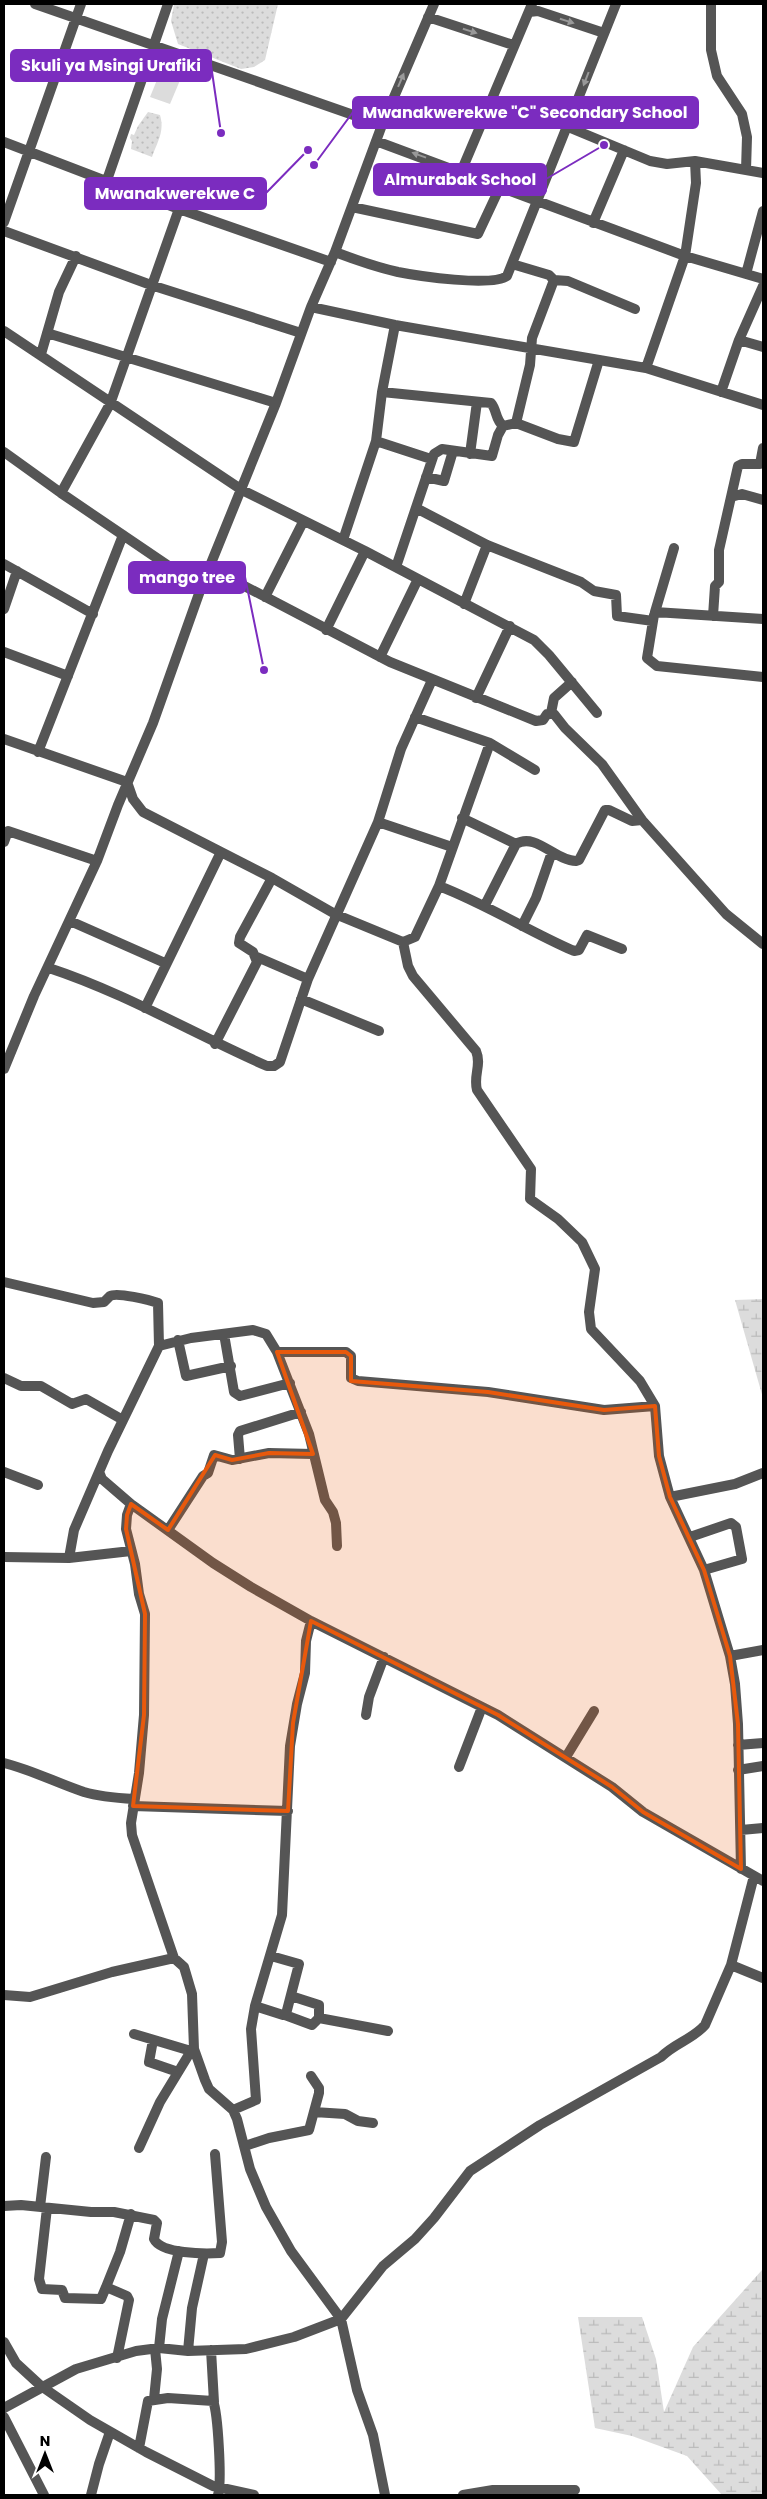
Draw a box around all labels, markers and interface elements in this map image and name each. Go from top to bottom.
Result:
one-way arrow [559,17,574,25]
one-way arrow [463,28,478,36]
callout: Skuli ya Msingi Urafiki [11,50,211,81]
text: Skuli ya Msingi Urafiki [21,54,201,77]
one-way arrow [582,71,590,86]
one-way arrow [398,73,406,87]
callout: Mwanakwerekwe "C" Secondary School [353,97,698,128]
text: Mwanakwerekwe "C" Secondary School [363,101,687,124]
one-way arrow [411,151,426,159]
callout: Almurabak School [374,164,546,195]
text: Almurabak School [384,168,536,191]
callout: Mwanakwerekwe C [85,178,266,209]
text: Mwanakwerekwe C [95,182,255,205]
callout: mango tree [129,562,245,593]
text: mango tree [139,566,235,589]
north arrow [20,2429,70,2479]
text: N [40,2431,50,2451]

